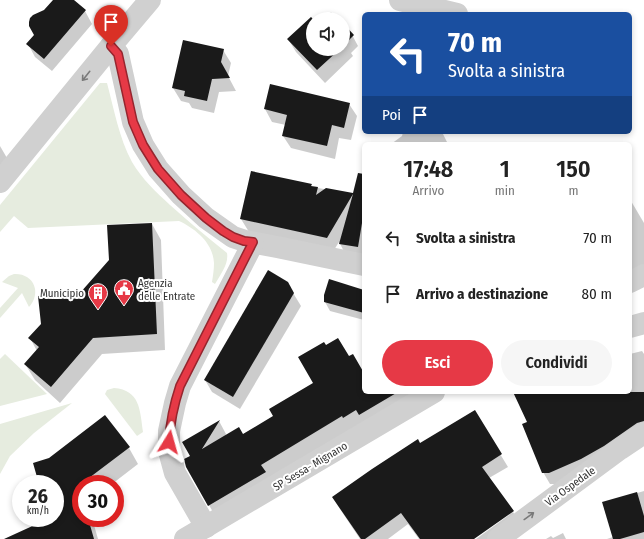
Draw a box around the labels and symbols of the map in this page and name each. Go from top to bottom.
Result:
pin [94,5,128,46]
one-way arrow [82,71,91,82]
place label: Agenzia delle Entrate [138,277,195,303]
public building icon: Agenzia delle Entrate [113,278,135,306]
building icon: Municipio [87,282,109,310]
place label: Municipio [40,287,84,300]
position arrow [148,421,190,463]
street label: SP Sessa- Mignano [271,439,350,494]
street label: Via Ospedale [543,464,598,509]
speed limit sign: 30 [72,475,124,527]
one-way arrow [523,512,534,520]

